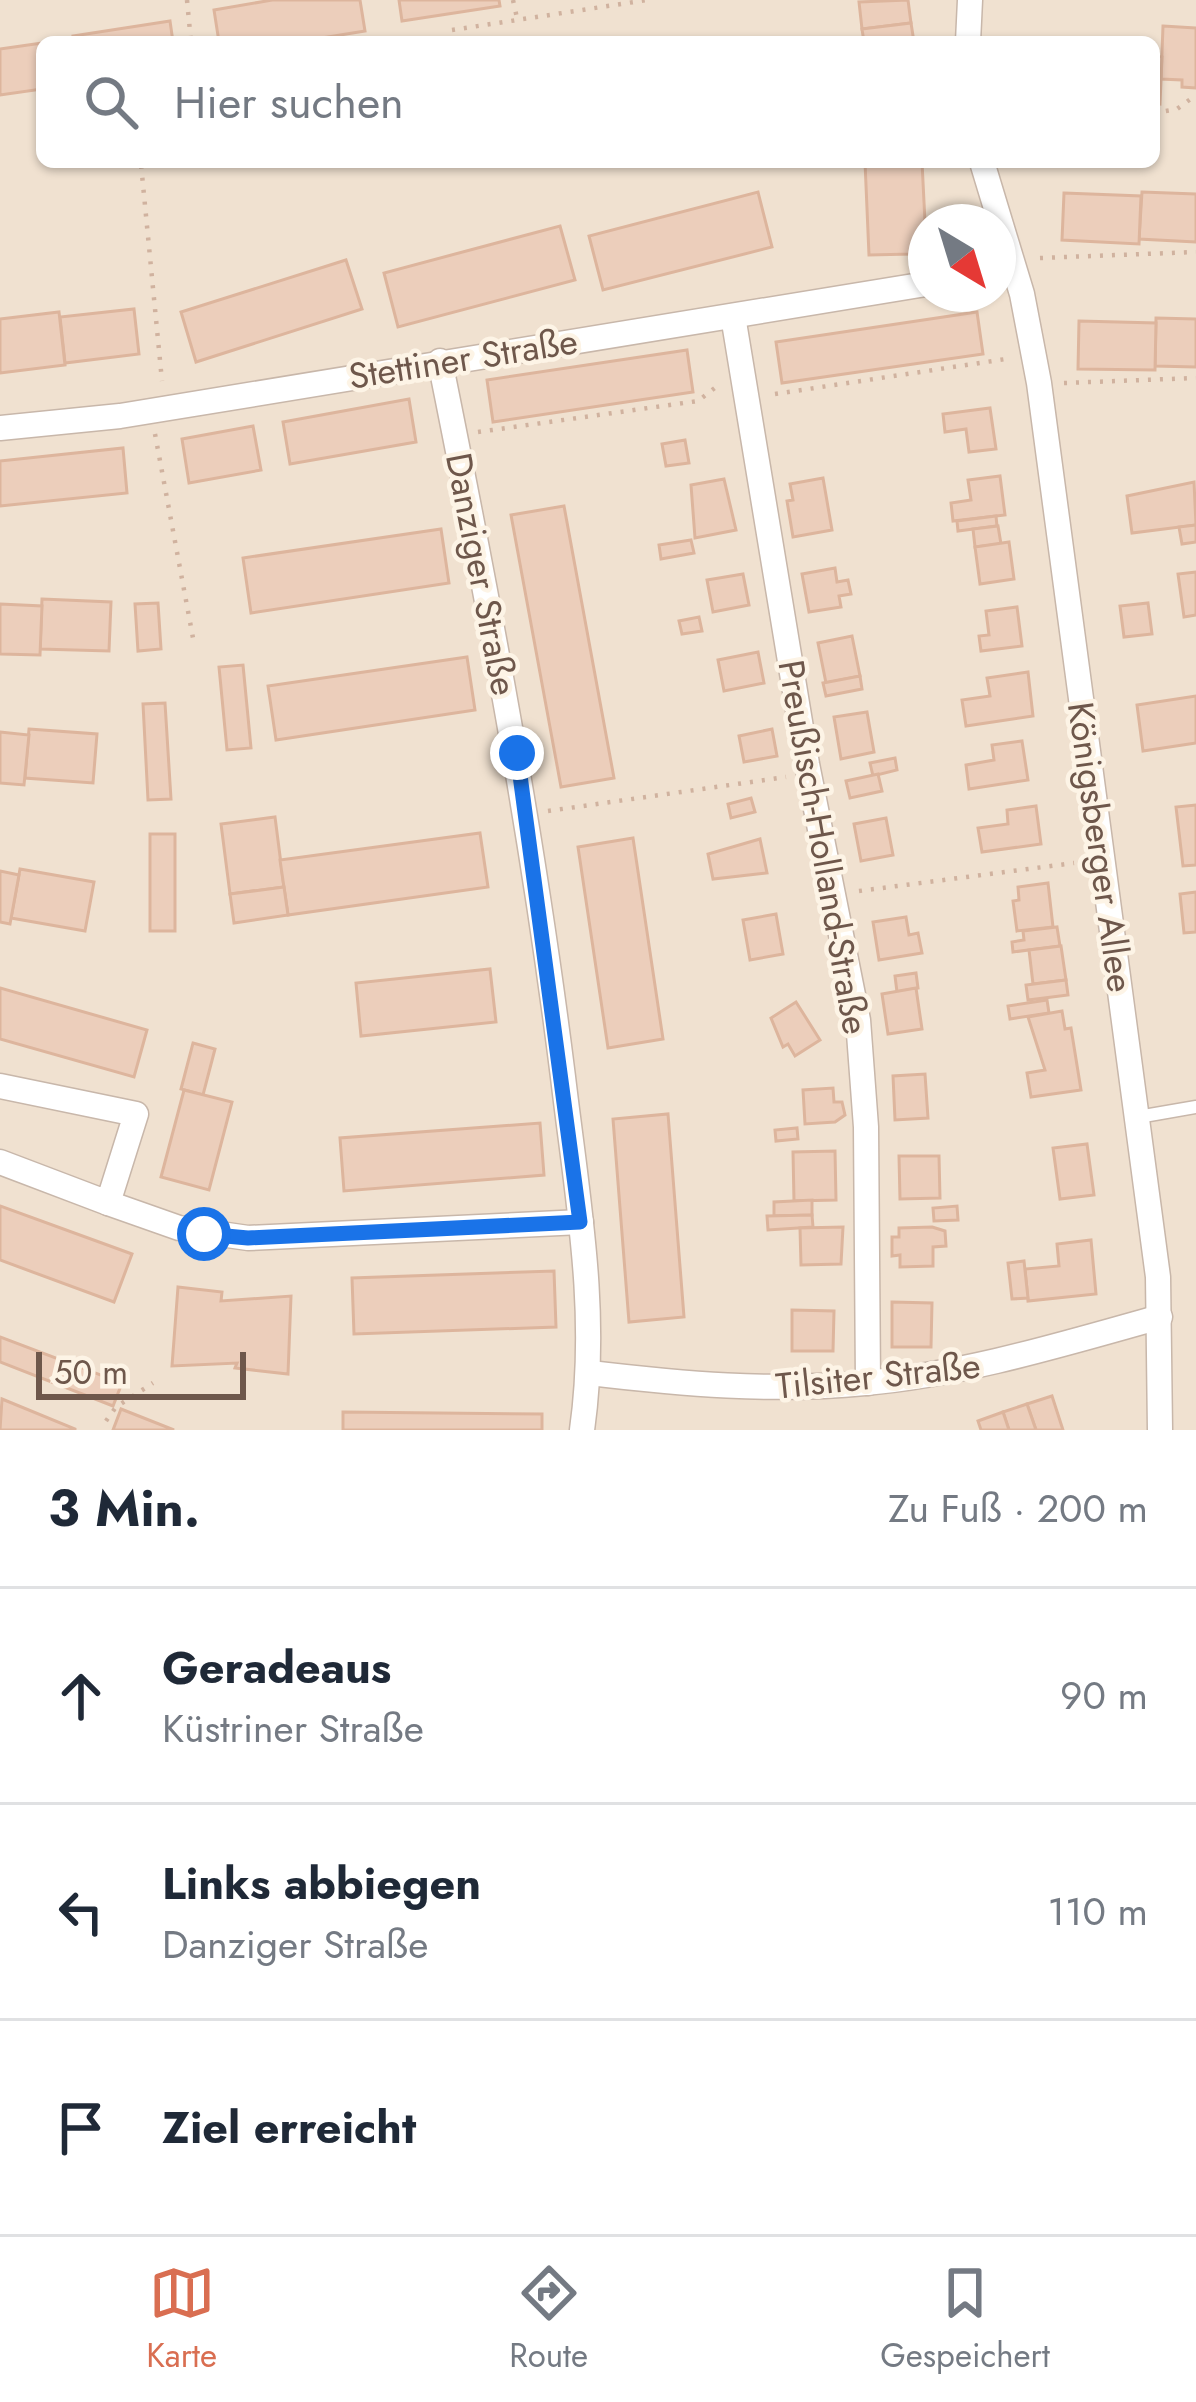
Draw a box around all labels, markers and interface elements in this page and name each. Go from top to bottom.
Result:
search box [36,36,1160,168]
icon: search [78,69,144,135]
text: Hier suchen [174,70,404,135]
north arrow [908,204,1016,312]
street label: Stettiner Straße [345,314,581,402]
street label: Danziger Straße [433,448,531,700]
street label: Preußisch-Holland-Straße [765,656,883,1038]
street label: Königsberger Allee [1055,698,1147,996]
route end [490,726,544,780]
route start [177,1207,231,1261]
street label: Tilsiter Straße [773,1338,983,1412]
scale bar [36,1346,246,1399]
text: 50 m [54,1349,128,1396]
text: 3 Min. [48,1471,200,1545]
text: Zu Fuß · 200 m [888,1480,1148,1537]
text: Geradeaus [162,1635,391,1700]
icon: ahead [48,1663,114,1729]
text: 90 m [1060,1667,1148,1724]
text: Küstriner Straße [162,1700,424,1757]
text: Links abbiegen [162,1851,481,1916]
icon: left [48,1879,114,1945]
text: 110 m [1047,1883,1148,1940]
text: Danziger Straße [162,1916,428,1973]
icon: arrive [48,2095,114,2161]
text: Ziel erreicht [162,2095,416,2160]
tab: Karte [146,2260,217,2379]
tab: Route [509,2260,588,2379]
tab: Gespeichert [880,2260,1050,2379]

